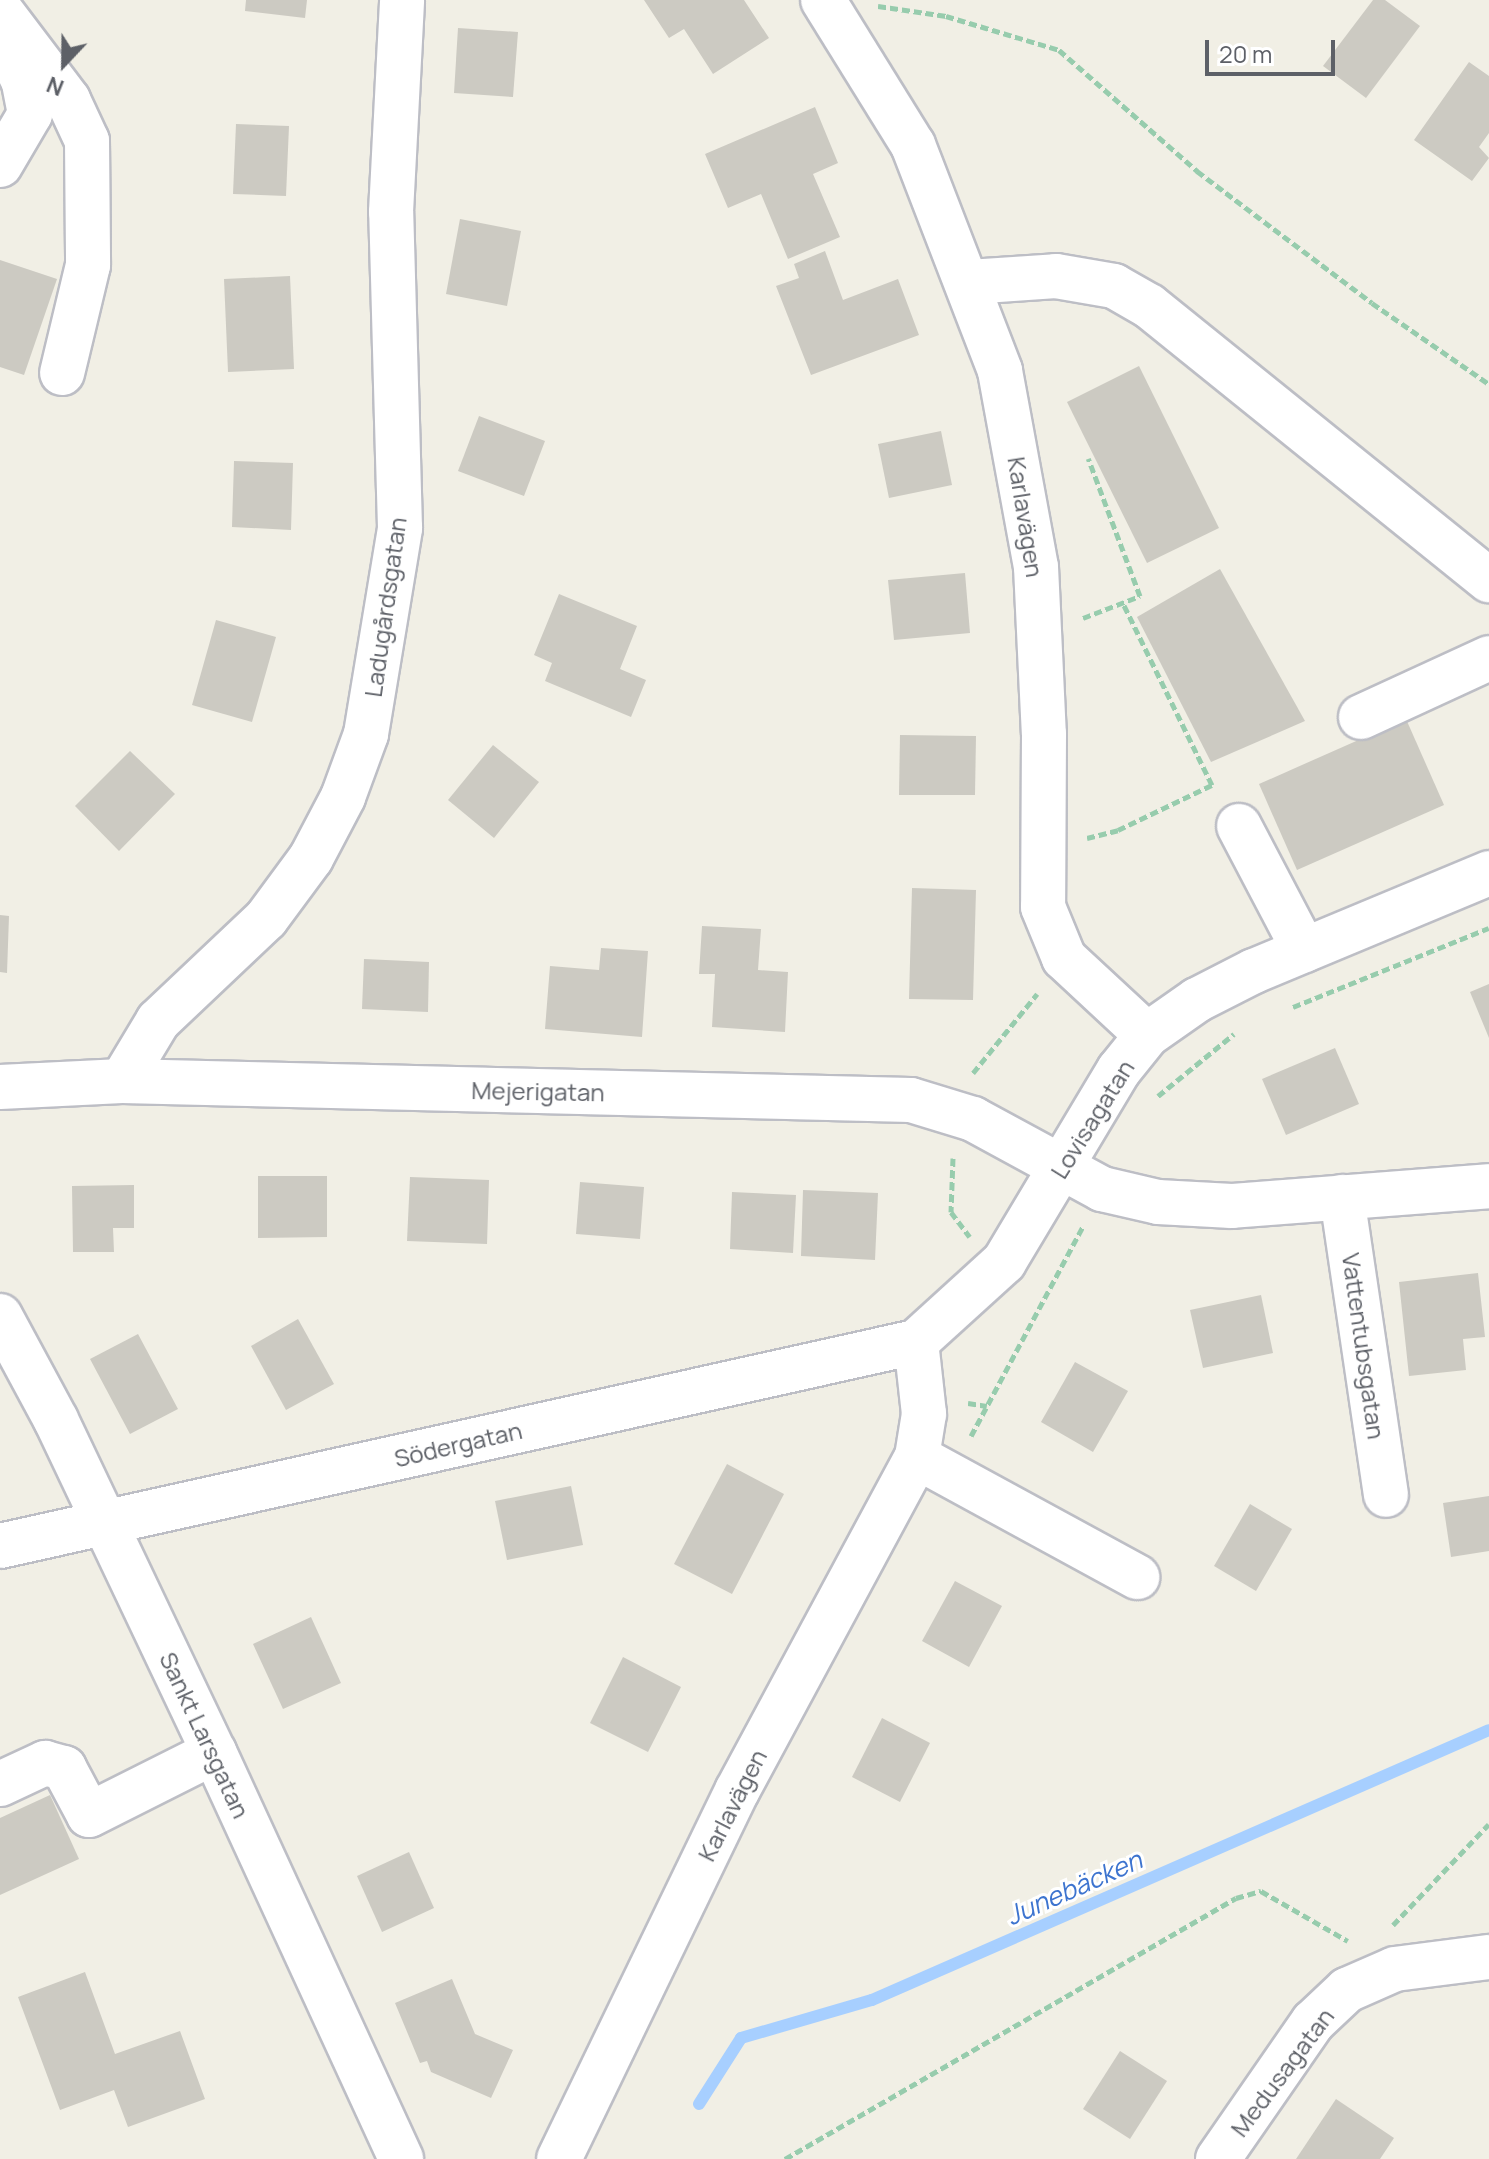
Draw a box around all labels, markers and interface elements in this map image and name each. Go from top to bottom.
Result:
north arrow [24,24,104,104]
scale bar [1209,24,1339,74]
text: 20 m [1219,37,1272,70]
text: N [42,69,68,103]
street label: Karlavägen [1002,455,1050,579]
street label: Ladugårdsgatan [358,515,412,699]
street label: Lovisagatan [1044,1054,1140,1184]
street label: Mejerigatan [471,1075,605,1107]
street label: Vattentubsgatan [1337,1251,1391,1441]
street label: Södergatan [391,1415,525,1473]
street label: Sankt Larsgatan [154,1647,256,1823]
street label: Karlavägen [692,1744,772,1866]
water label: Junebäcken [1001,1844,1147,1932]
street label: Medusagatan [1224,2002,1340,2142]

